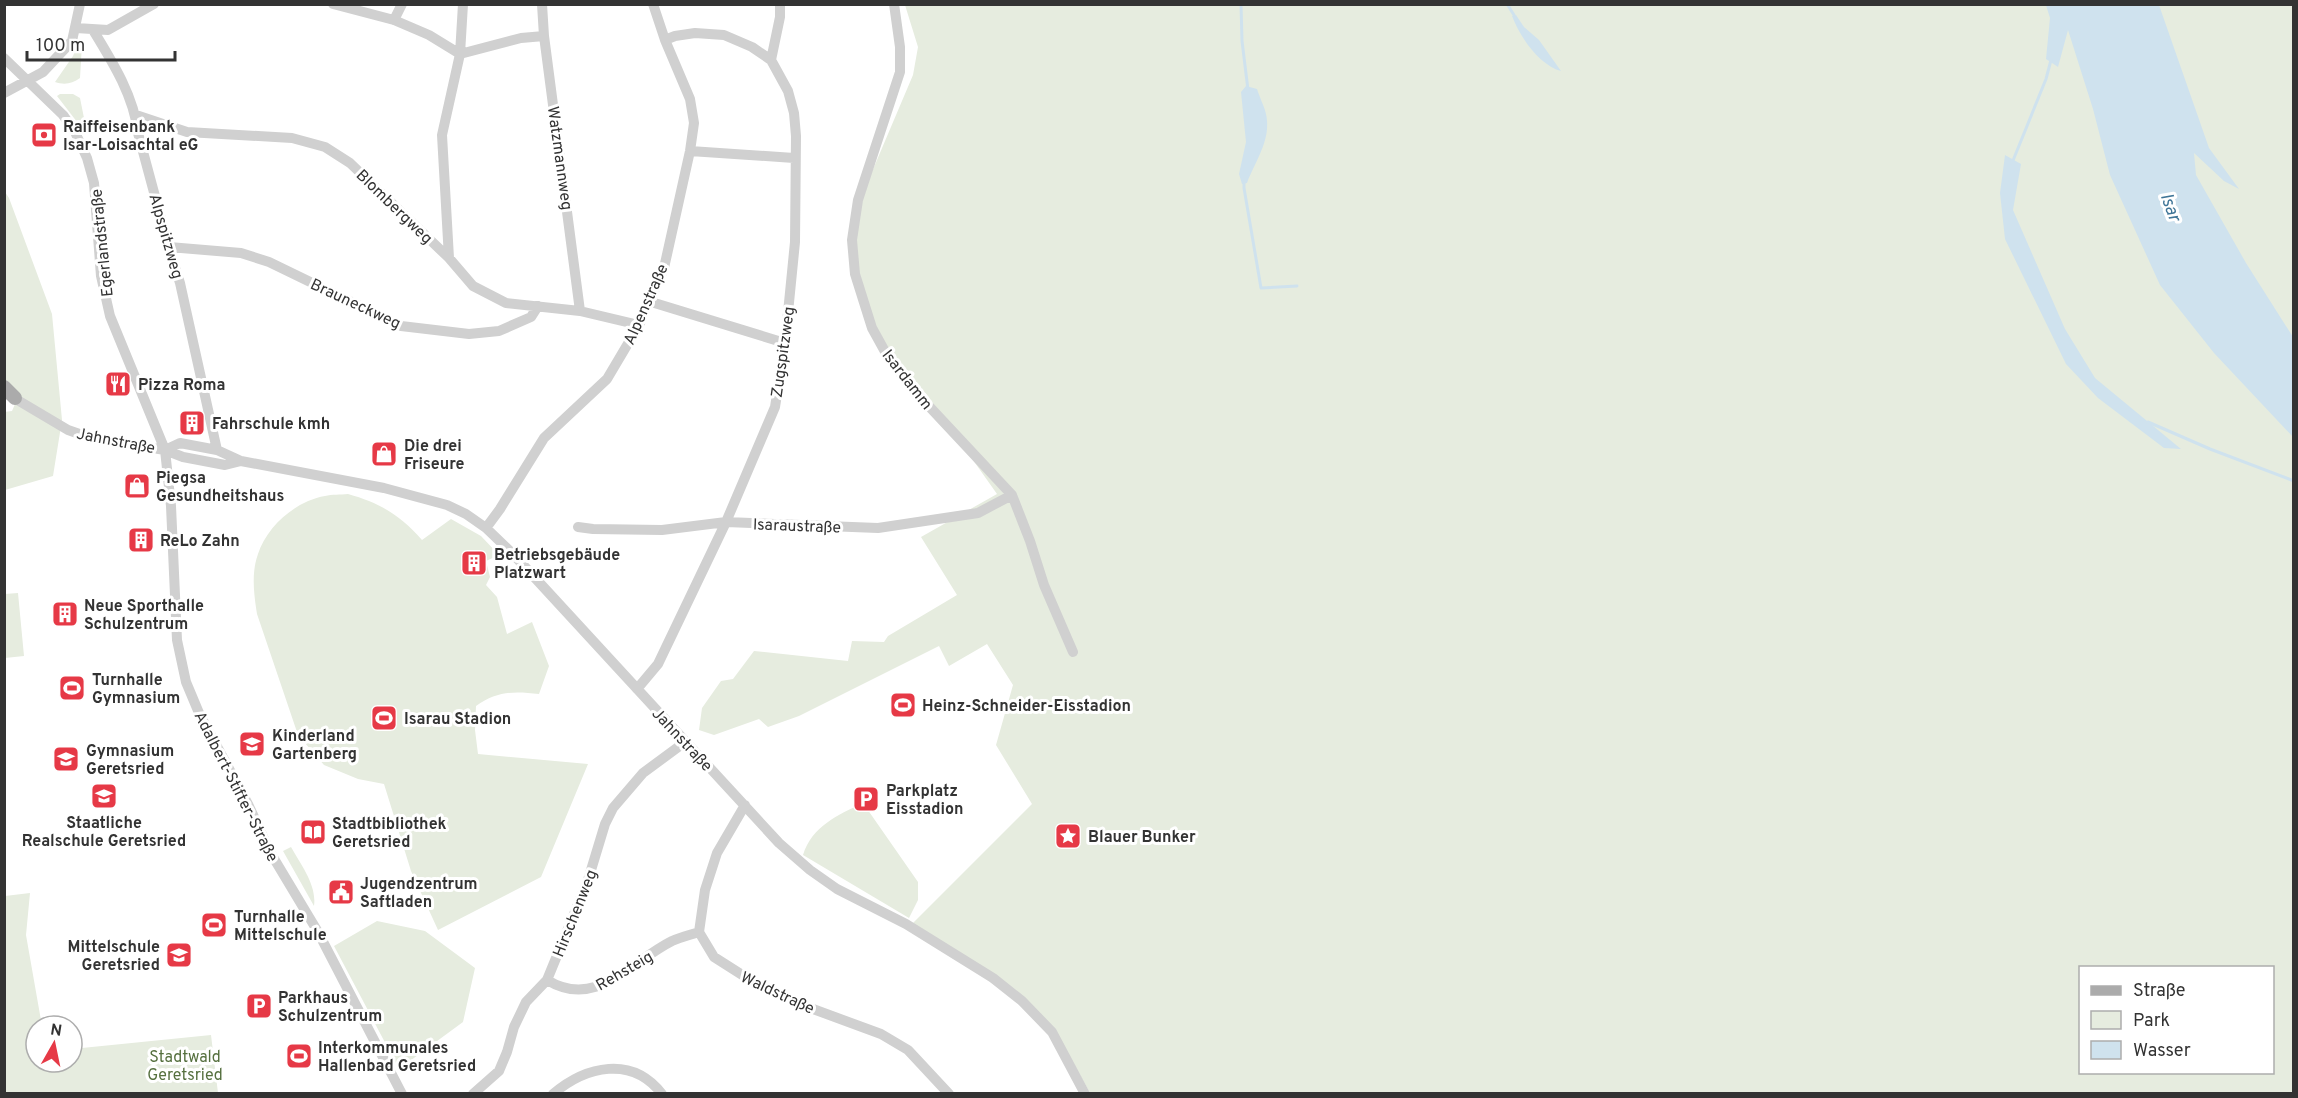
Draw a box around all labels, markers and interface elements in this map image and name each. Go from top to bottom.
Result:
scale bar [27,24,176,62]
text: 100 m [36,35,85,58]
street label: Watzmannweg [542,105,576,212]
place label: Raiffeisenbank Isar-Loisachtal eG [63,118,198,156]
bank icon: Raiffeisenbank Isar-Loisachtal eG [29,120,59,150]
street label: Blombergweg [351,166,436,249]
street label: Egerlandstraße [87,188,119,298]
water label: Isar [2154,190,2186,227]
street label: Alpspitzweg [143,192,187,281]
street label: Alpenstraße [620,261,674,348]
street label: Brauneckweg [307,275,404,334]
street label: Zugspitzweg [768,305,800,399]
street label: Isardamm [877,346,936,414]
restaurant icon: Pizza Roma [103,369,133,399]
place label: Pizza Roma [138,376,225,396]
building icon: Fahrschule kmh [177,408,207,438]
place label: Fahrschule kmh [212,415,330,435]
street label: Jahnstraße [74,425,157,459]
place label: Die drei Friseure [404,437,464,475]
shop icon: Die drei Friseure [369,439,399,469]
place label: Piegsa Gesundheitshaus [156,469,285,507]
shop icon: Piegsa Gesundheitshaus [122,471,152,501]
street label: Isaraustraße [753,515,841,539]
building icon: ReLo Zahn [126,525,156,555]
place label: ReLo Zahn [160,532,240,552]
place label: Betriebsgebäude Platzwart [494,546,620,584]
building icon: Betriebsgebäude Platzwart [459,548,489,578]
place label: Neue Sporthalle Schulzentrum [84,597,204,635]
building icon: Neue Sporthalle Schulzentrum [50,599,80,629]
place label: Turnhalle Gymnasium [92,671,180,709]
sports icon: Turnhalle Gymnasium [57,673,87,703]
sports icon: Heinz-Schneider-Eisstadion [888,690,918,720]
place label: Heinz-Schneider-Eisstadion [922,697,1131,717]
sports icon: Isarau Stadion [369,703,399,733]
street label: Jahnstraße [647,704,716,776]
street label: Adalbert-Stifter-Straße [189,708,282,866]
place label: Isarau Stadion [404,710,511,730]
place label: Kinderland Gartenberg [272,727,357,765]
school or university icon: Kinderland Gartenberg [237,729,267,759]
place label: Gymnasium Geretsried [86,742,174,780]
school or university icon: Gymnasium Geretsried [51,744,81,774]
school or university icon: Staatliche Realschule Geretsried [89,781,119,811]
place label: Parkplatz Eisstadion [886,782,963,820]
parking icon: Parkplatz Eisstadion [851,784,881,814]
place label: Staatliche Realschule Geretsried [22,814,186,852]
place label: Stadtbibliothek Geretsried [332,815,447,853]
library icon: Stadtbibliothek Geretsried [298,817,328,847]
place icon: Blauer Bunker [1053,821,1083,851]
place label: Blauer Bunker [1088,828,1196,848]
street label: Hirschenweg [549,867,602,960]
place label: Jugendzentrum Saftladen [360,875,478,913]
public building icon: Jugendzentrum Saftladen [326,877,356,907]
place label: Turnhalle Mittelschule [234,908,327,946]
sports icon: Turnhalle Mittelschule [199,910,229,940]
place label: Mittelschule Geretsried [67,938,160,976]
school or university icon: Mittelschule Geretsried [164,940,194,970]
street label: Rehsteig [593,947,657,996]
legend [2079,966,2274,1074]
street label: Waldstraße [737,968,817,1020]
text: Straße [2133,980,2185,1003]
place label: Parkhaus Schulzentrum [278,989,382,1027]
parking icon: Parkhaus Schulzentrum [244,991,274,1021]
text: Park [2133,1010,2170,1033]
north arrow [24,1014,84,1074]
text: N [49,1020,63,1042]
place label: Interkommunales Hallenbad Geretsried [318,1039,476,1077]
text: Wasser [2133,1040,2191,1063]
sports icon: Interkommunales Hallenbad Geretsried [284,1041,314,1071]
park label: Stadtwald Geretsried [147,1048,223,1086]

